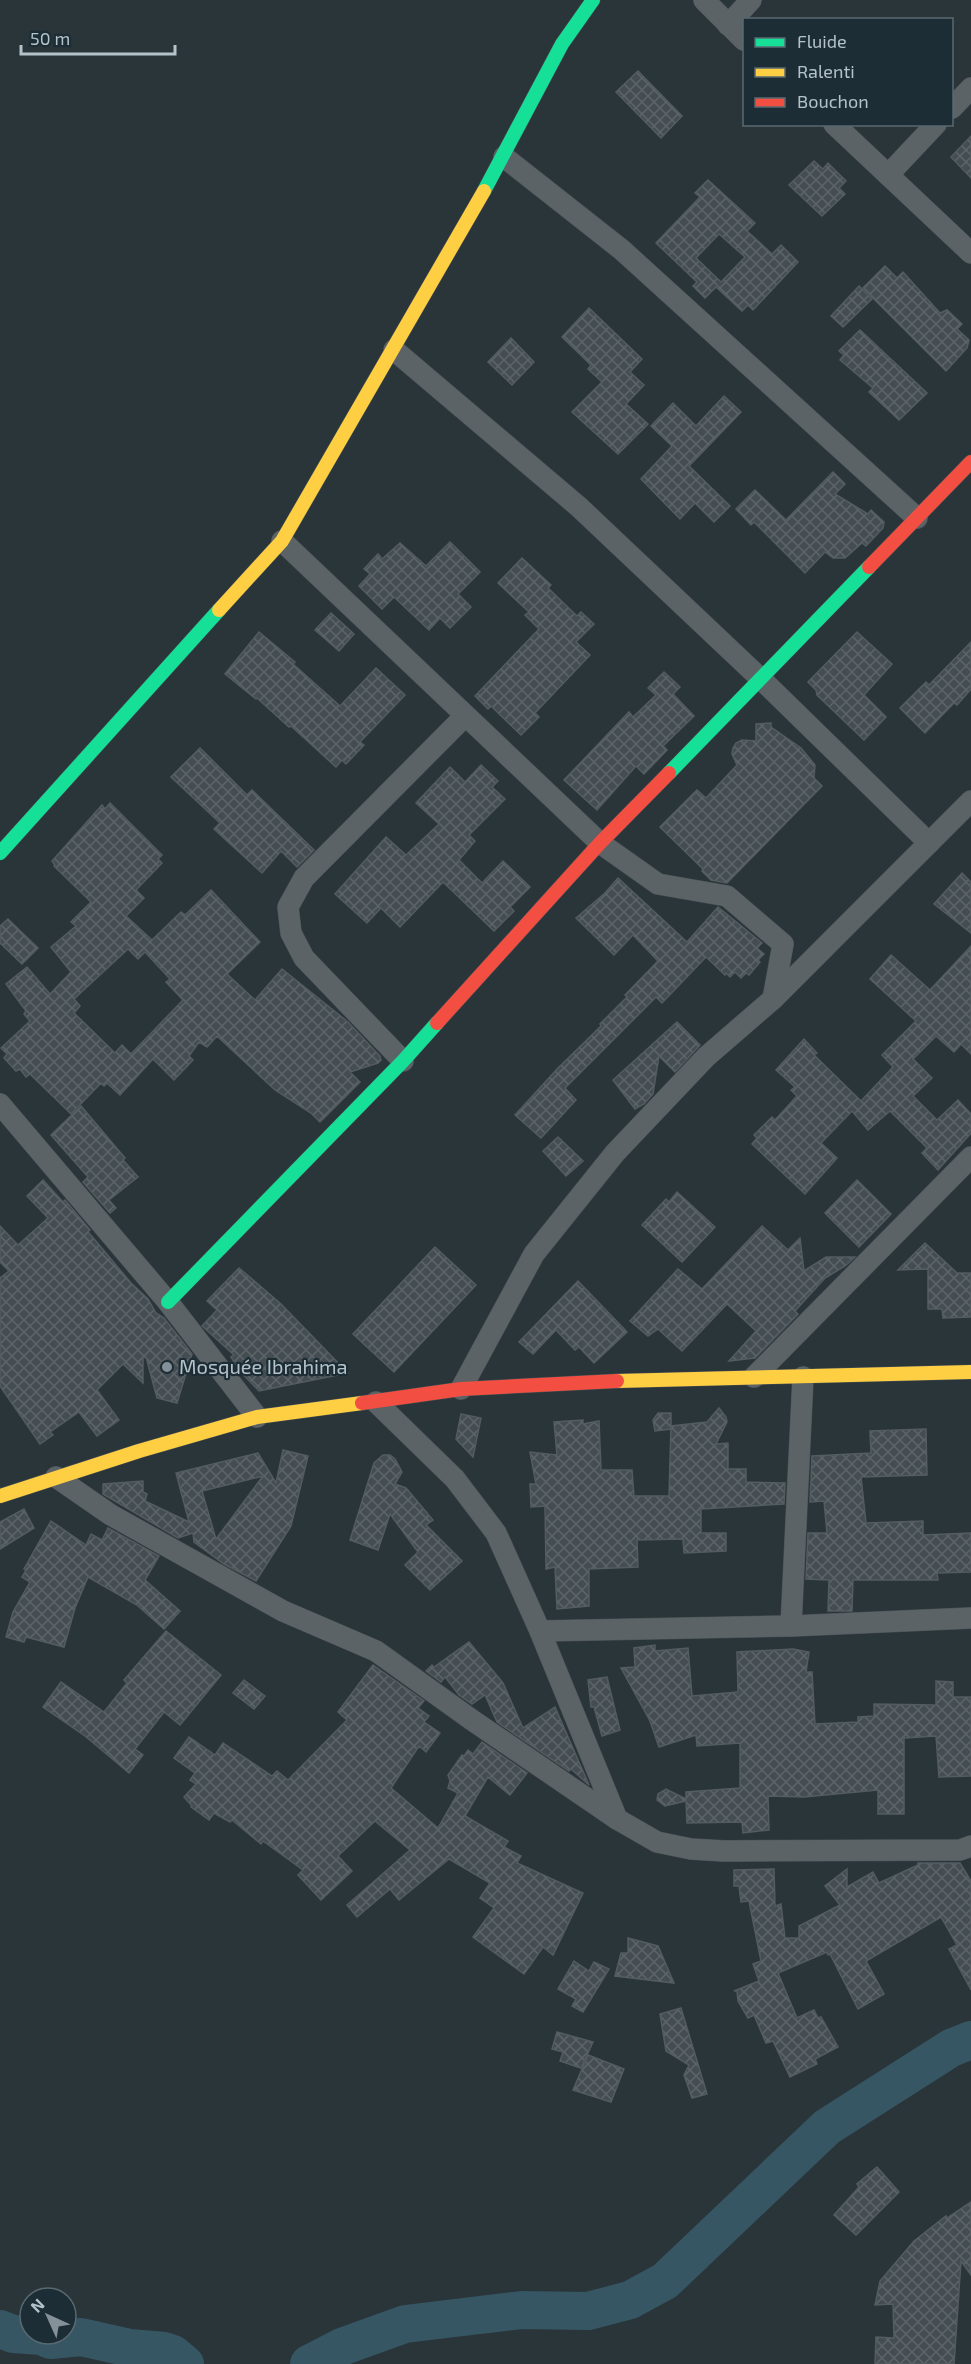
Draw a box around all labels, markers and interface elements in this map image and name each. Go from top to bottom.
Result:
scale bar [21,18,176,56]
legend [743,18,953,126]
text: 50 m [30,27,70,49]
text: Fluide [797,30,847,52]
text: Ralenti [797,60,855,82]
text: Bouchon [797,90,869,112]
place label: Mosquée Ibrahima [179,1354,348,1378]
marker: Mosquée Ibrahima [160,1360,174,1374]
north arrow [18,2286,78,2346]
text: N [26,2294,48,2316]

